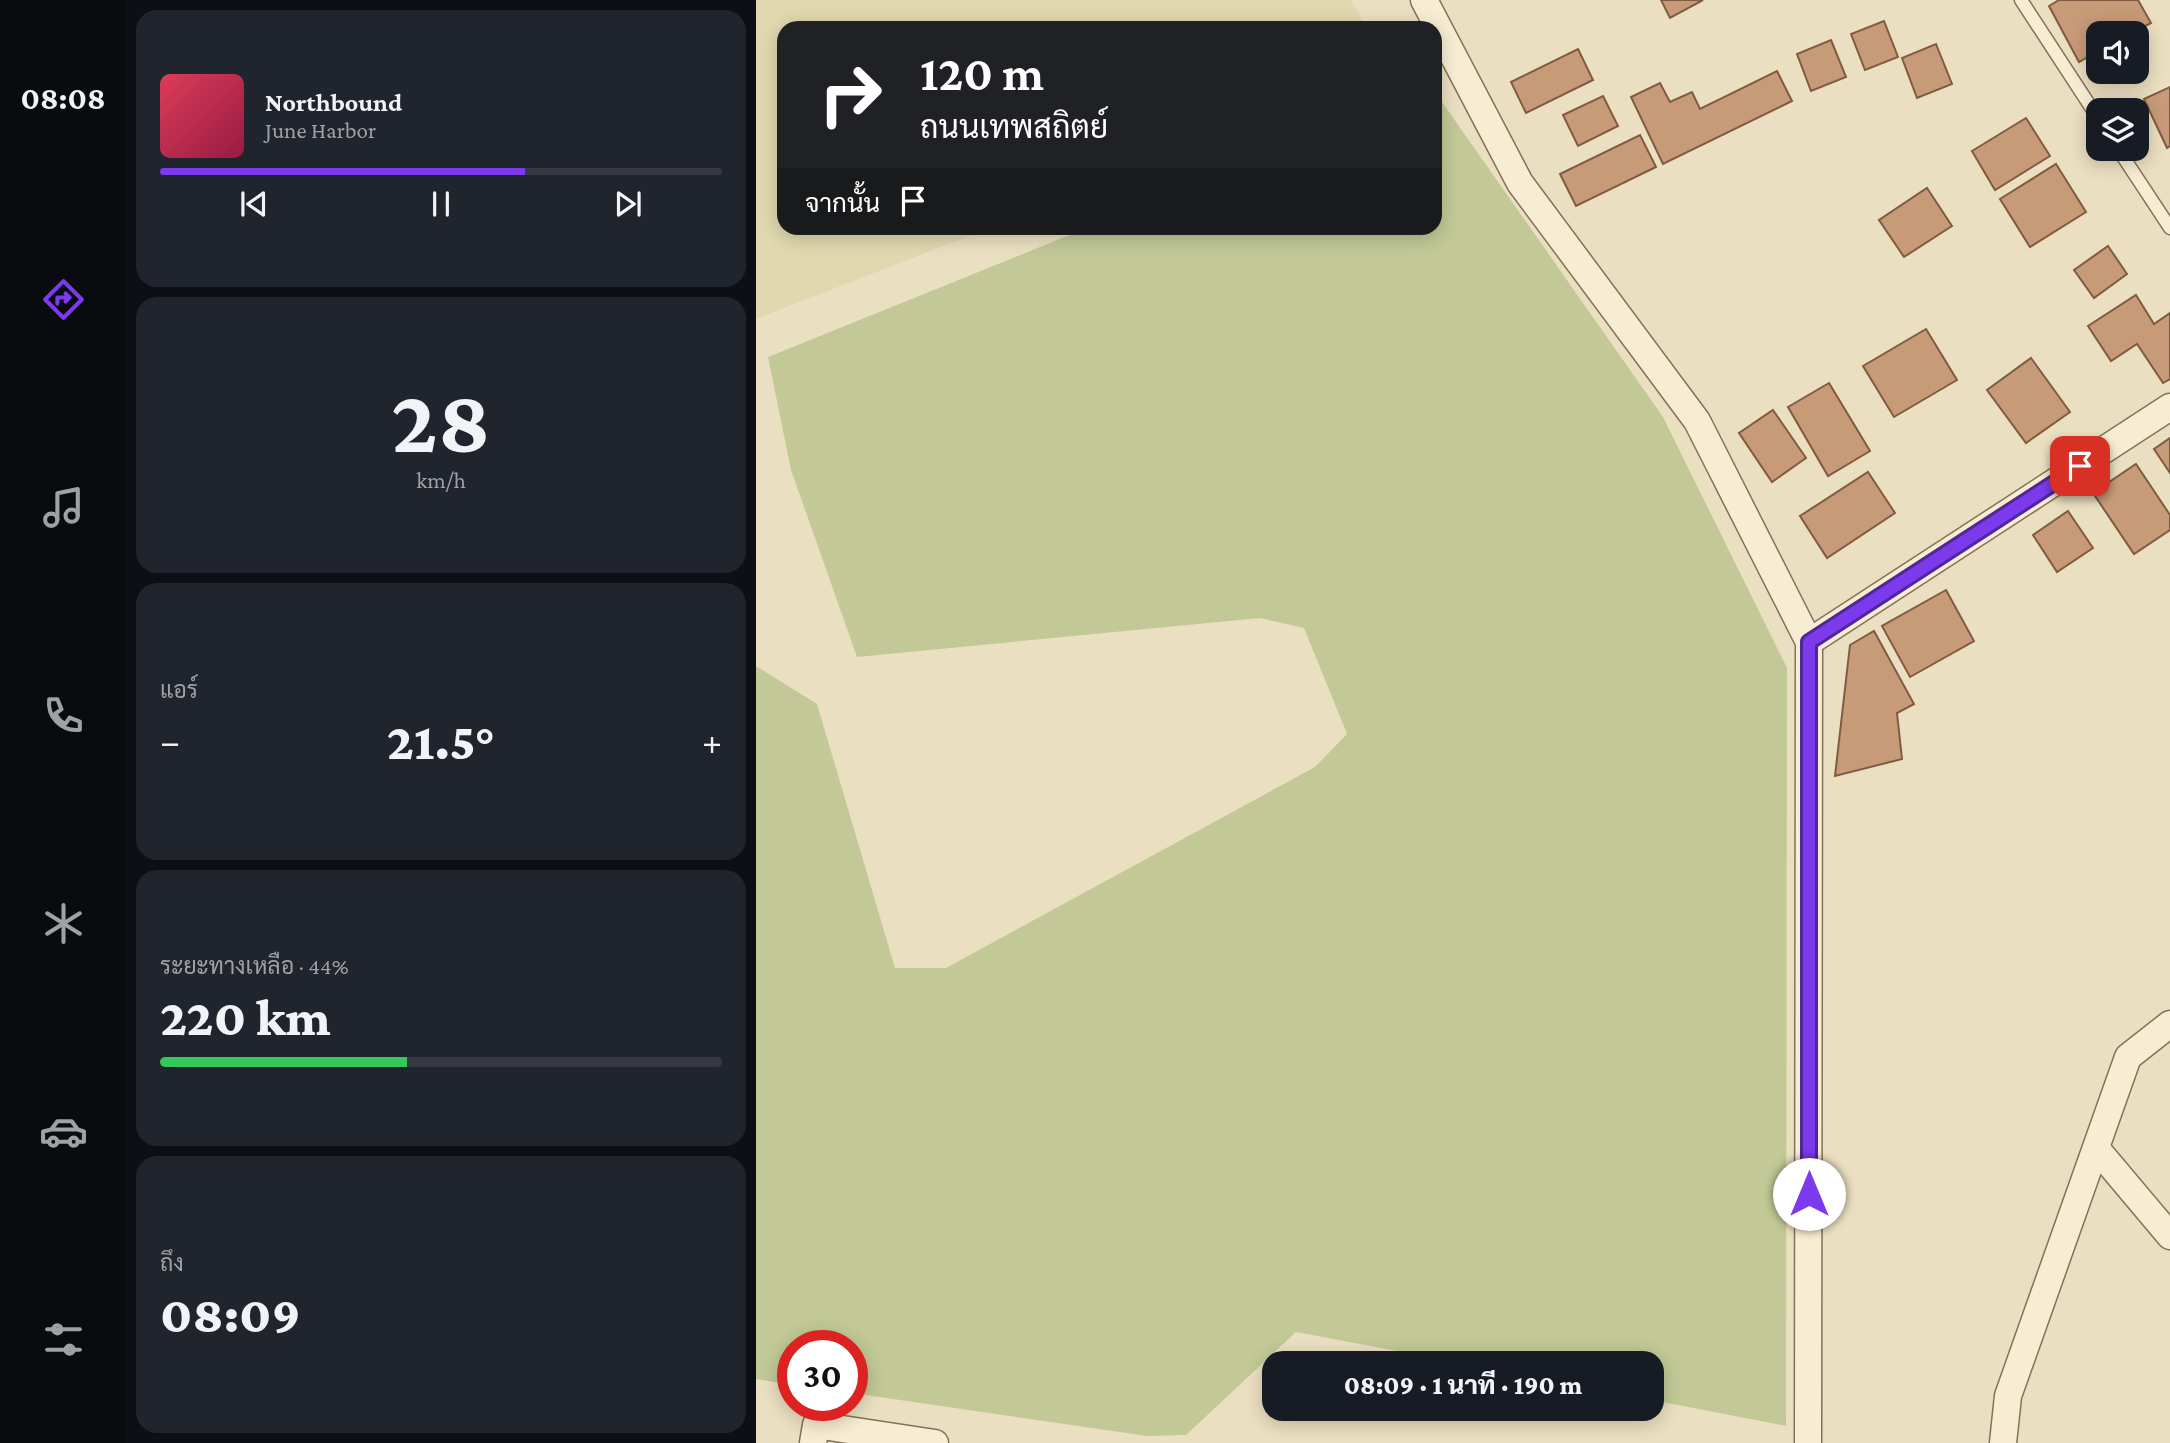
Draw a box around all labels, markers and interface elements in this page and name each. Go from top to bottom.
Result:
map controls [2086,21,2149,161]
button: sound [2086,21,2149,84]
text: 120 m [920,46,1044,101]
icon: right [805,49,896,140]
text: 08:08 [20,80,106,116]
text: Northbound [265,88,402,117]
button: layers [2086,98,2149,161]
text: ถนนเทพสถิตย์ [920,109,1108,145]
text: June Harbor [265,117,376,143]
icon: arrive [894,182,932,220]
icon: previous [235,185,273,223]
icon: pause [422,185,460,223]
icon: next [609,185,647,223]
text: จากนั้น [805,189,880,218]
icon: directions [39,275,88,324]
text: 28 [391,370,491,472]
pin [2050,436,2110,496]
icon: arrive [2061,447,2099,485]
text: km/h [416,467,466,493]
icon: music [39,483,88,532]
text: แอร์ [160,677,198,703]
icon: phone [39,691,88,740]
text: 21.5° [387,712,495,770]
text: − [160,720,180,762]
text: + [702,720,722,762]
icon: climate [39,899,88,948]
text: ระยะทางเหลือ · 44% [160,953,349,979]
text: 220 km [160,988,330,1046]
icon: car [39,1107,88,1156]
position arrow [1772,1157,1846,1231]
text: ถึง [160,1250,184,1276]
text: 08:09 [160,1285,301,1343]
icon: filters [39,1315,88,1364]
speed limit sign: 30 [777,1330,868,1421]
text: 08:09 · 1 นาที · 190 m [1344,1371,1582,1400]

